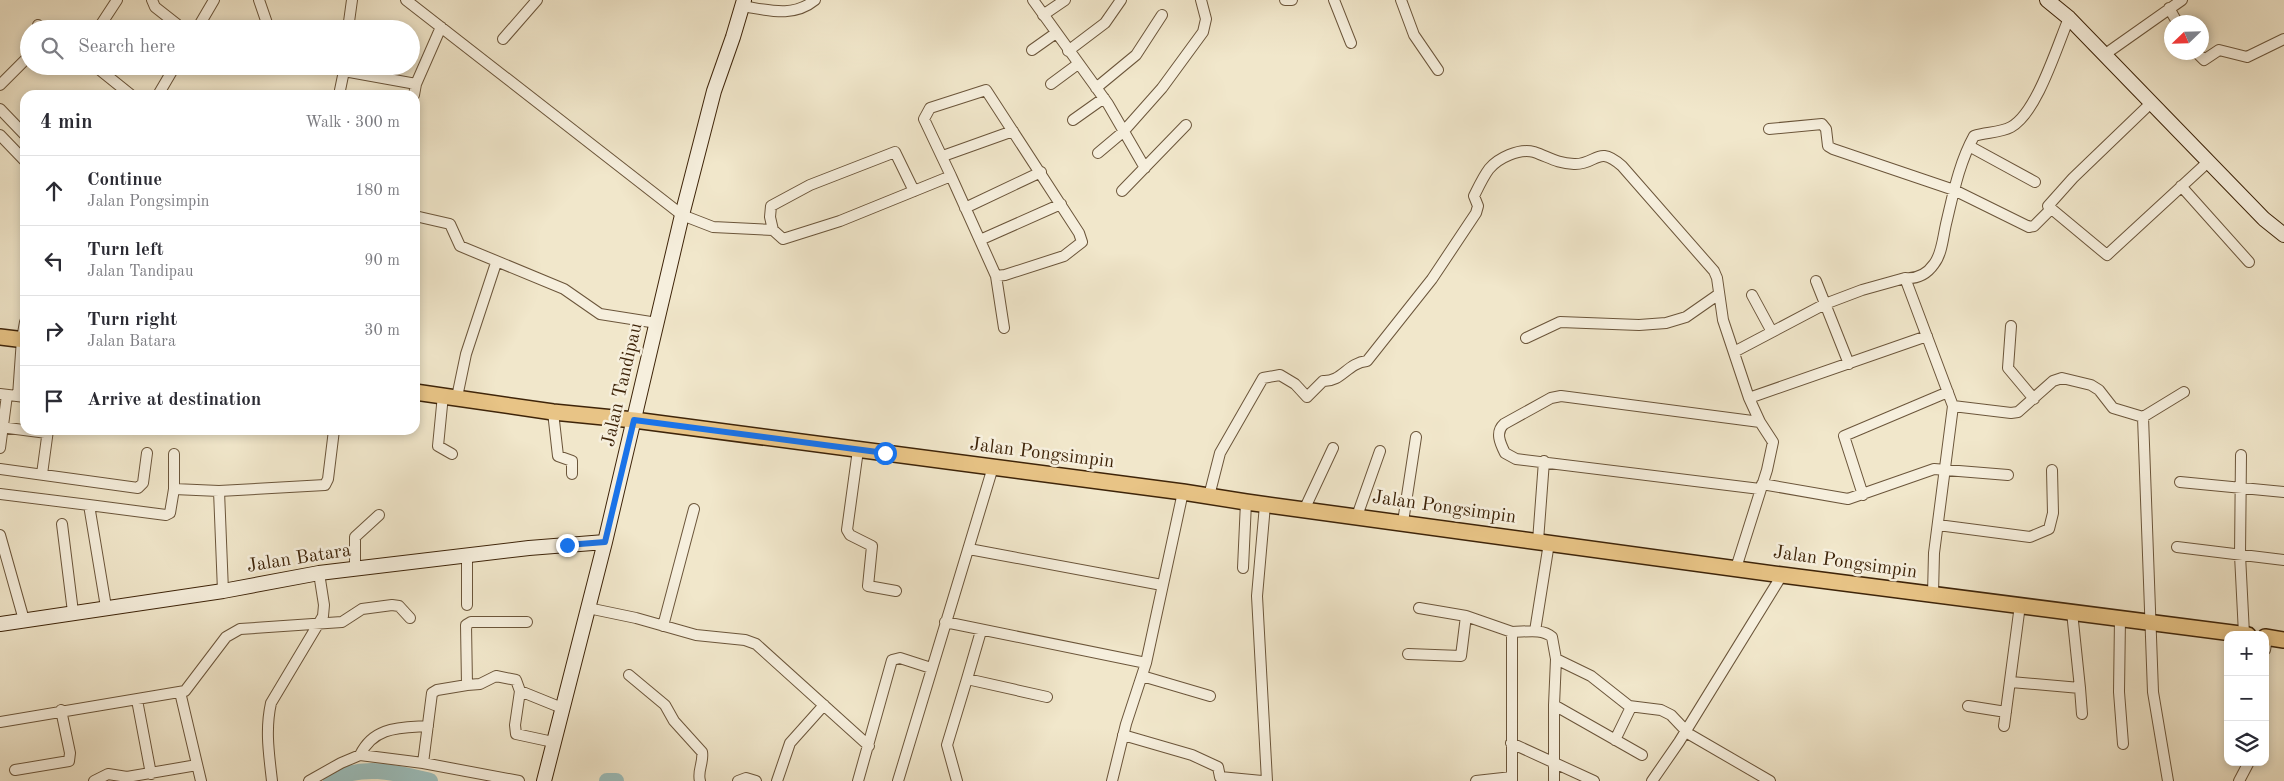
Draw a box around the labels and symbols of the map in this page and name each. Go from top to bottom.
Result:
north arrow [2164,15,2209,60]
street label: Jalan Tandipau [600,321,646,449]
street label: Jalan Pongsimpin [969,436,1115,472]
route start [874,442,897,465]
street label: Jalan Pongsimpin [1371,488,1517,528]
route end [556,534,579,557]
street label: Jalan Batara [245,541,353,577]
street label: Jalan Pongsimpin [1772,543,1918,583]

